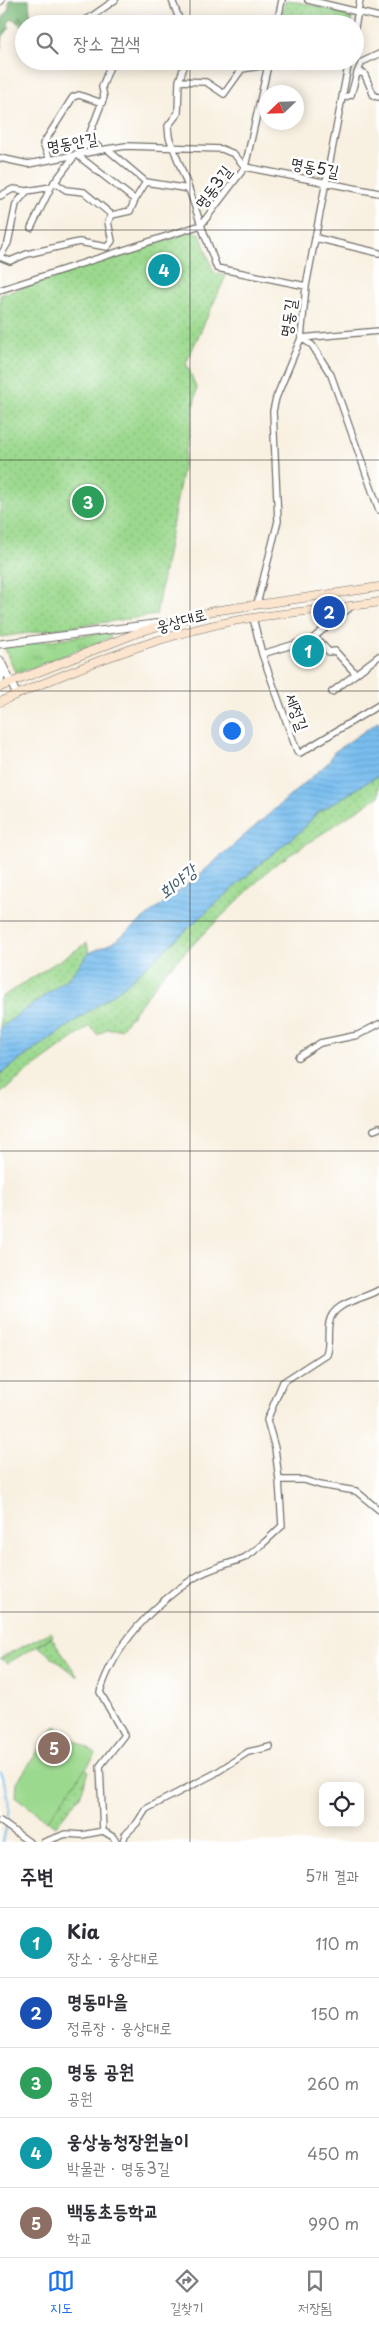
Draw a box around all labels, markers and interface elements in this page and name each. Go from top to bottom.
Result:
search box [15,15,364,70]
text: 장소 검색 [73,28,140,56]
icon: search [33,29,61,57]
north arrow [259,85,304,130]
street label: 명동안길 [44,125,99,157]
street label: 명동5길 [289,150,342,182]
street label: 명동3길 [188,159,237,213]
pin: 4 [148,251,180,289]
street label: 명동길 [272,297,302,339]
pin: 3 [72,483,104,521]
pin: 2 [313,593,345,631]
street label: 웅상대로 [153,601,209,637]
pin: 1 [292,632,324,670]
street label: 세정길 [280,689,316,734]
your location [219,718,245,744]
water label: 회야강 [152,855,204,905]
pin: 5 [38,1729,70,1767]
map controls [319,1782,364,1827]
button: locate [319,1782,364,1827]
text: 주변 [20,1859,54,1891]
text: 5개 결과 [305,1863,359,1887]
text: Kia [67,1917,100,1945]
text: 1 [32,1931,40,1955]
text: 110 m [316,1931,359,1955]
text: 장소 · 웅상대로 [67,1945,159,1969]
text: 명동마을 [67,1986,128,2014]
text: 2 [30,2001,42,2025]
text: 150 m [311,2001,359,2025]
text: 정류장 · 웅상대로 [67,2015,172,2039]
text: 명동 공원 [67,2056,134,2084]
text: 3 [31,2071,41,2095]
text: 260 m [307,2071,359,2095]
text: 공원 [67,2085,93,2109]
text: 웅상농청장원놀이 [67,2126,189,2154]
text: 4 [31,2141,41,2165]
text: 450 m [307,2141,359,2165]
text: 박물관 · 명동3길 [67,2155,170,2179]
text: 백동초등학교 [67,2196,159,2224]
text: 5 [31,2211,41,2235]
text: 990 m [308,2211,359,2235]
text: 학교 [67,2225,93,2249]
tab: 지도 [47,2267,75,2318]
tab: 길찾기 [170,2267,204,2318]
tab: 저장됨 [298,2267,332,2318]

